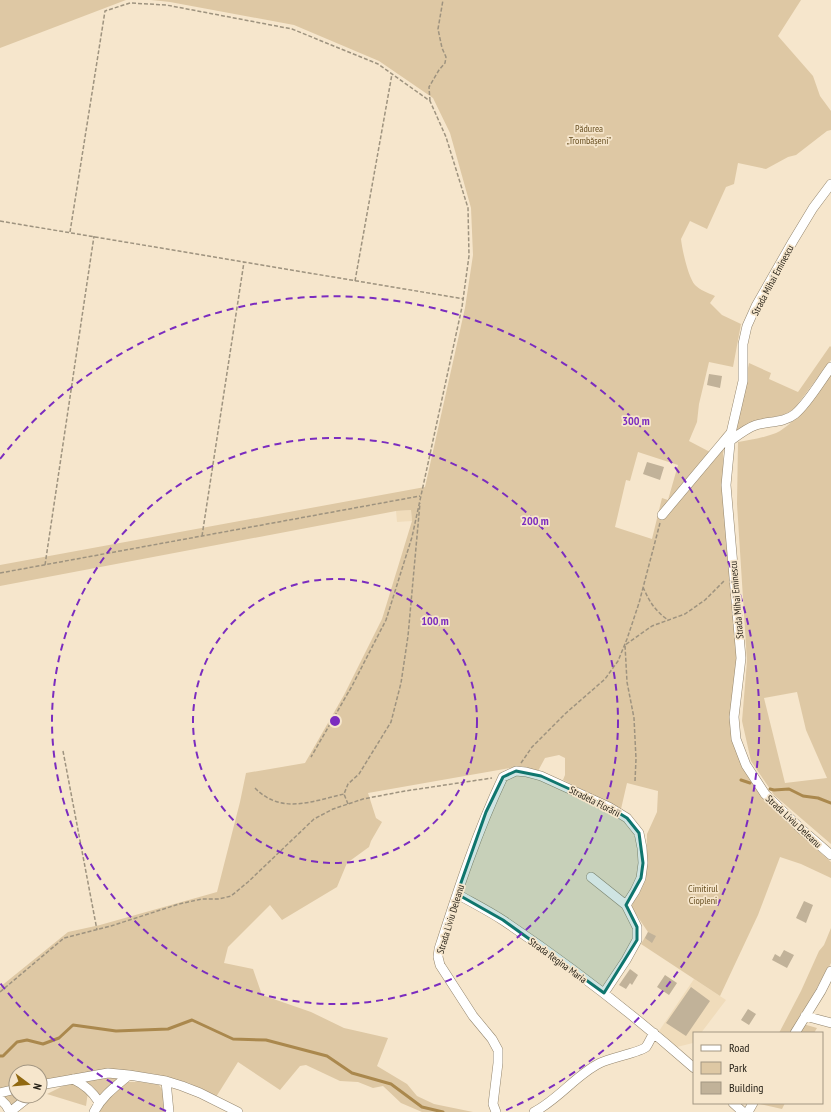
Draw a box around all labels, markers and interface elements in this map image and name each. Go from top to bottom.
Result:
park label: Pădurea „Trombășeni” [567,122,611,147]
street label: Strada Mihai Eminescu [748,243,797,318]
text: 300 m [622,413,650,428]
text: 200 m [521,513,549,528]
street label: Strada Mihai Eminescu [727,560,746,639]
text: 100 m [421,613,449,628]
centre of rings [328,714,342,728]
street label: Stradela Florării [567,783,622,820]
street label: Strada Liviu Deleanu [763,792,824,851]
park label: Cimitirul Ciopleni [688,882,719,907]
street label: Strada Liviu Deleanu [434,883,467,955]
street label: Strada Regina Maria [526,935,589,986]
legend [693,1032,823,1104]
text: Road [729,1040,749,1055]
text: Park [729,1060,747,1075]
north arrow [8,1064,48,1104]
text: Building [729,1080,764,1095]
text: N [30,1082,45,1092]

